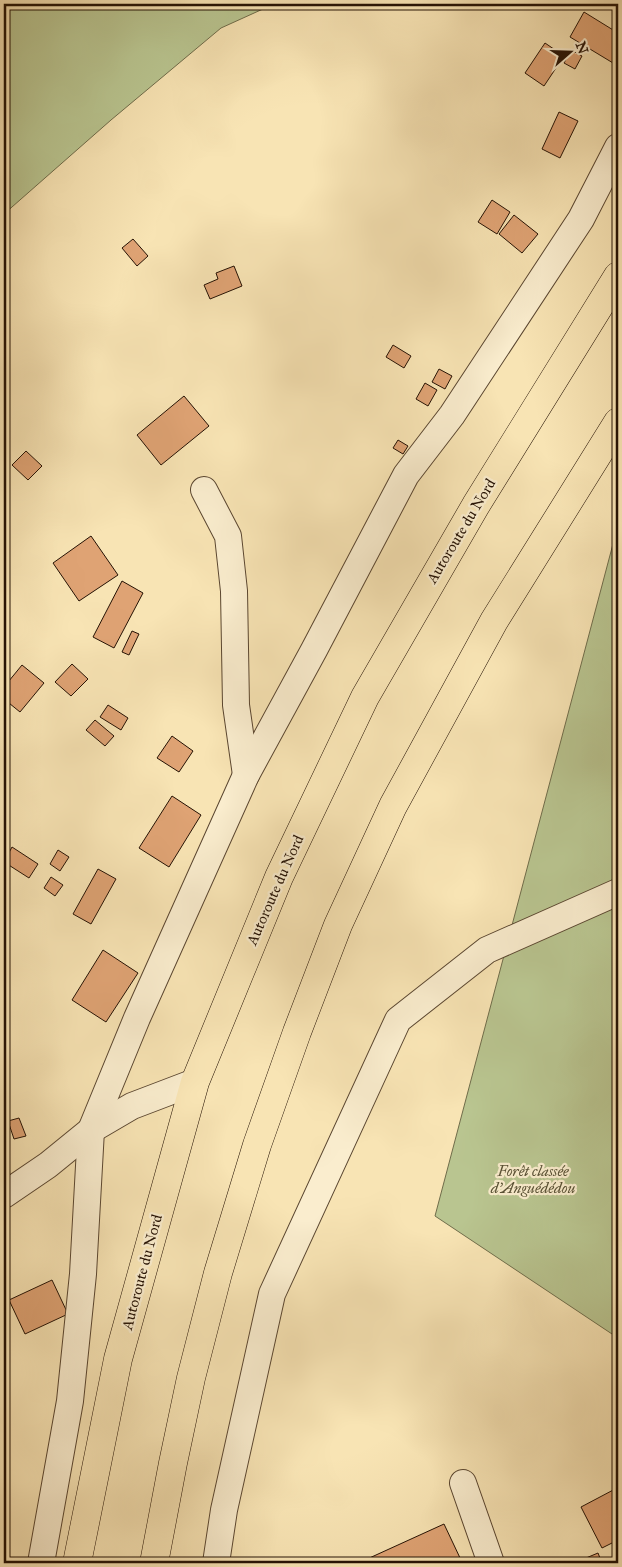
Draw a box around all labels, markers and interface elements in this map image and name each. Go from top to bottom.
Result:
north arrow [544,28,594,78]
text: N [572,39,592,56]
street label: Autoroute du Nord [422,475,500,587]
street label: Autoroute du Nord [242,832,308,949]
park label: Forêt classée d’Anguédédou [490,1162,575,1197]
street label: Autoroute du Nord [118,1212,166,1333]

